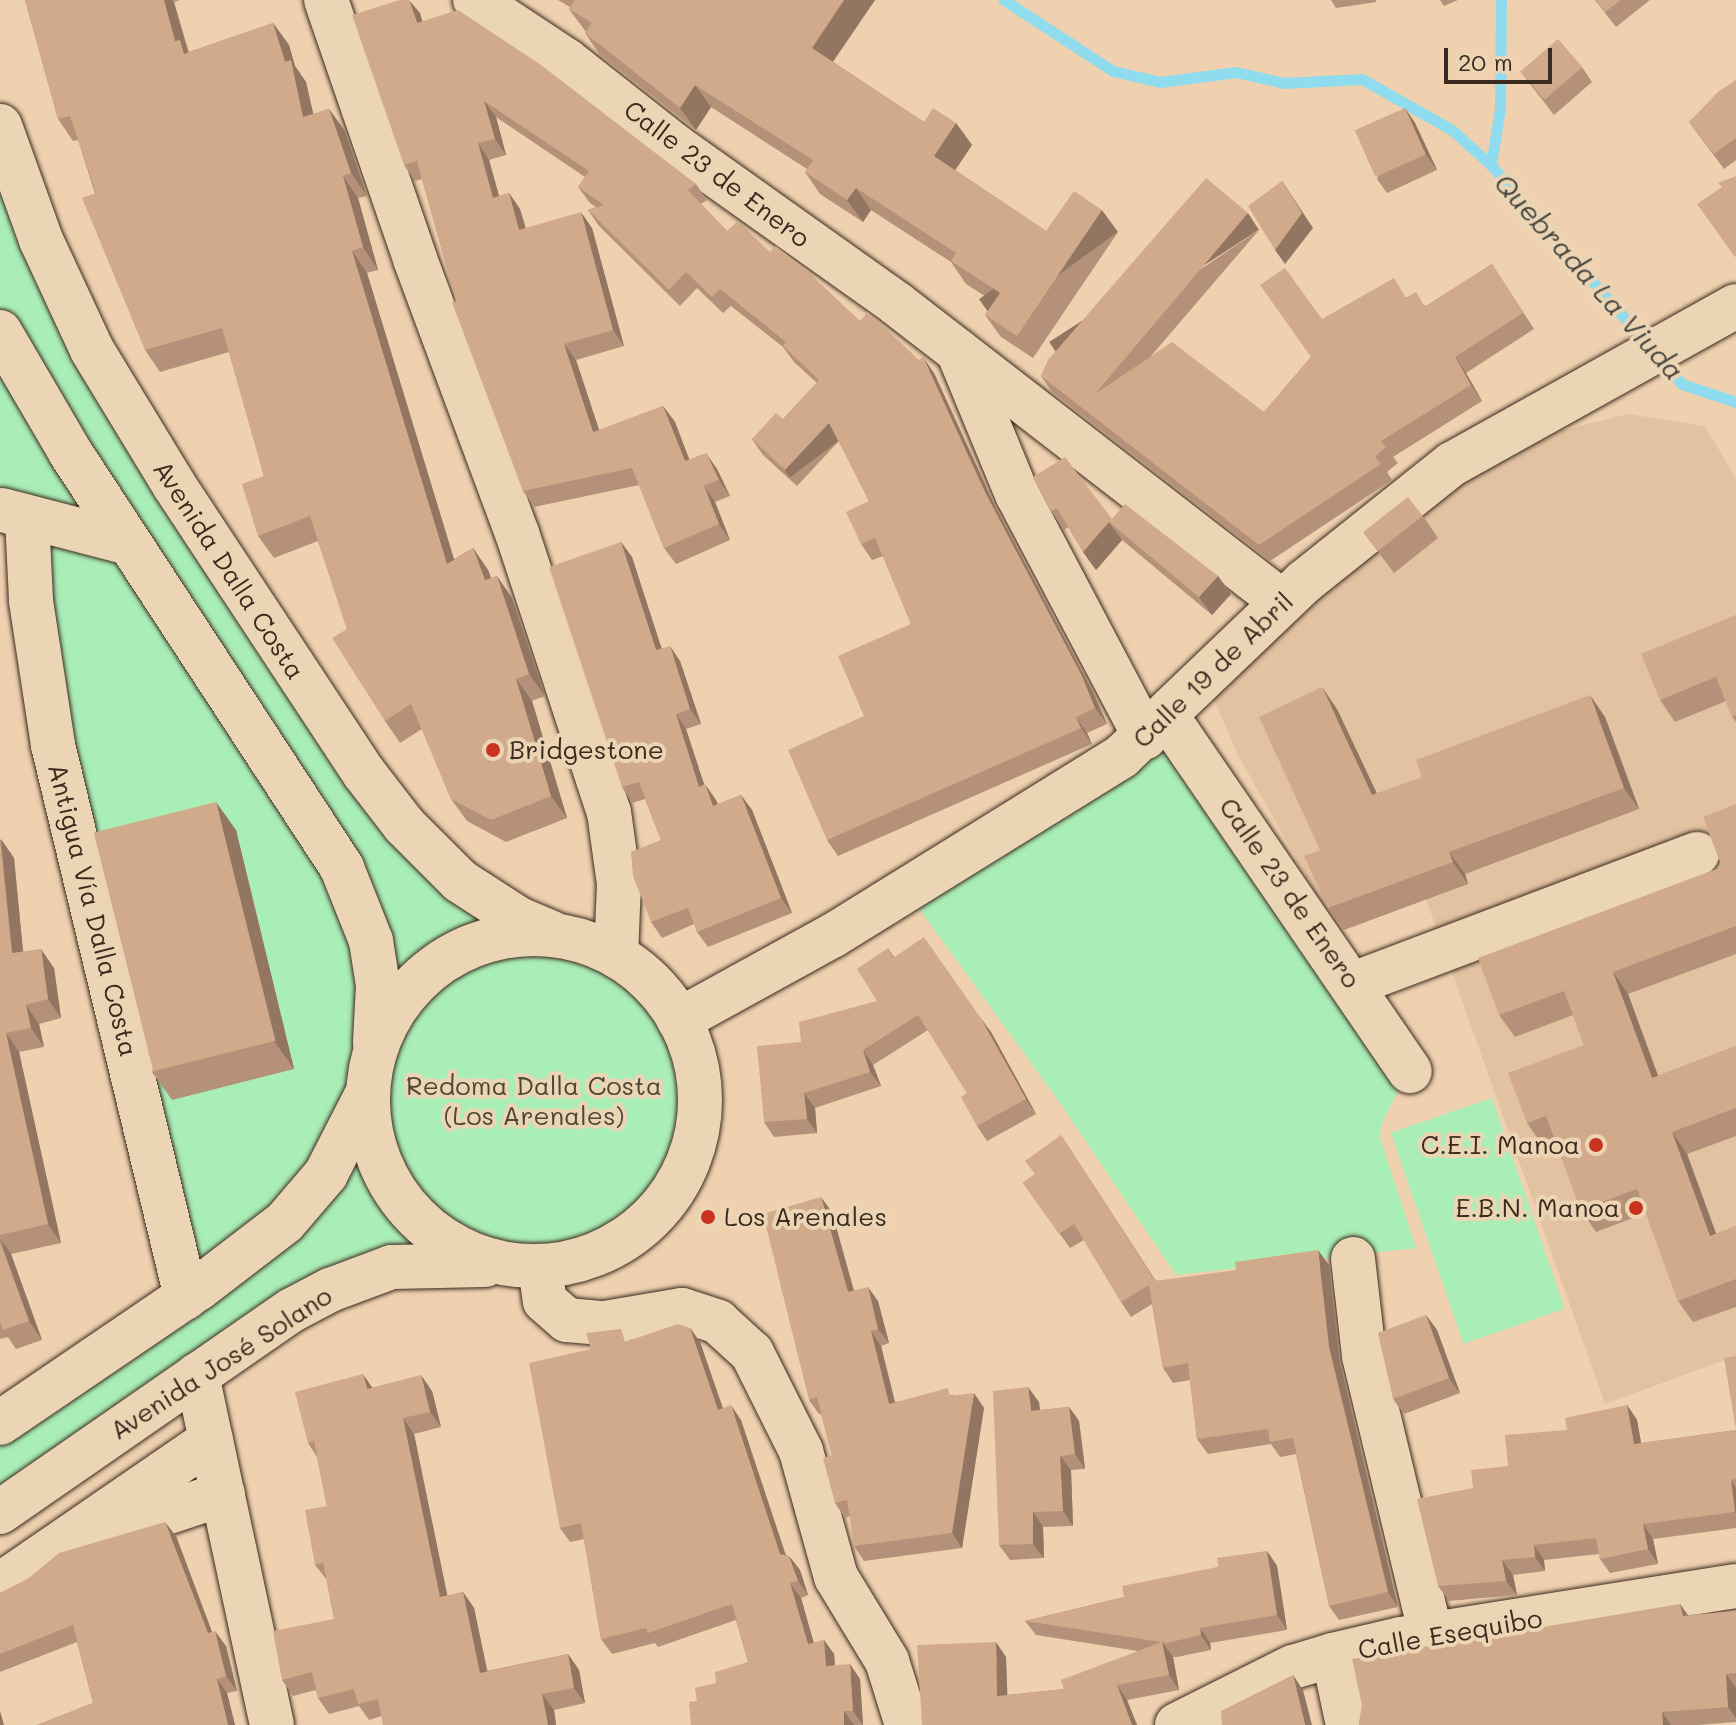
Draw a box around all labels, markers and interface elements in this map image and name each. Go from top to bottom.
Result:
scale bar [1448,32,1556,82]
text: 20 m [1458,46,1513,77]
street label: Calle 23 de Enero [618,94,816,254]
water label: Quebrada La Viuda [1488,166,1692,386]
street label: Avenida Dalla Costa [147,455,311,685]
street label: Calle 19 de Abril [1126,586,1300,754]
place label: Bridgestone [509,734,664,766]
marker: Bridgestone [484,741,502,759]
street label: Antigua Vía Dalla Costa [41,760,145,1060]
street label: Calle 23 de Enero [1213,792,1367,994]
park label: Redoma Dalla Costa (Los Arenales) [406,1070,662,1132]
place label: C.E.I. Manoa [1421,1129,1580,1161]
marker: C.E.I. Manoa [1587,1136,1605,1154]
place label: E.B.N. Manoa [1455,1192,1620,1224]
marker: E.B.N. Manoa [1627,1199,1645,1217]
place label: Los Arenales [724,1201,887,1233]
marker: Los Arenales [699,1208,717,1226]
street label: Avenida José Solano [104,1280,338,1446]
street label: Calle Esequibo [1355,1602,1545,1666]

